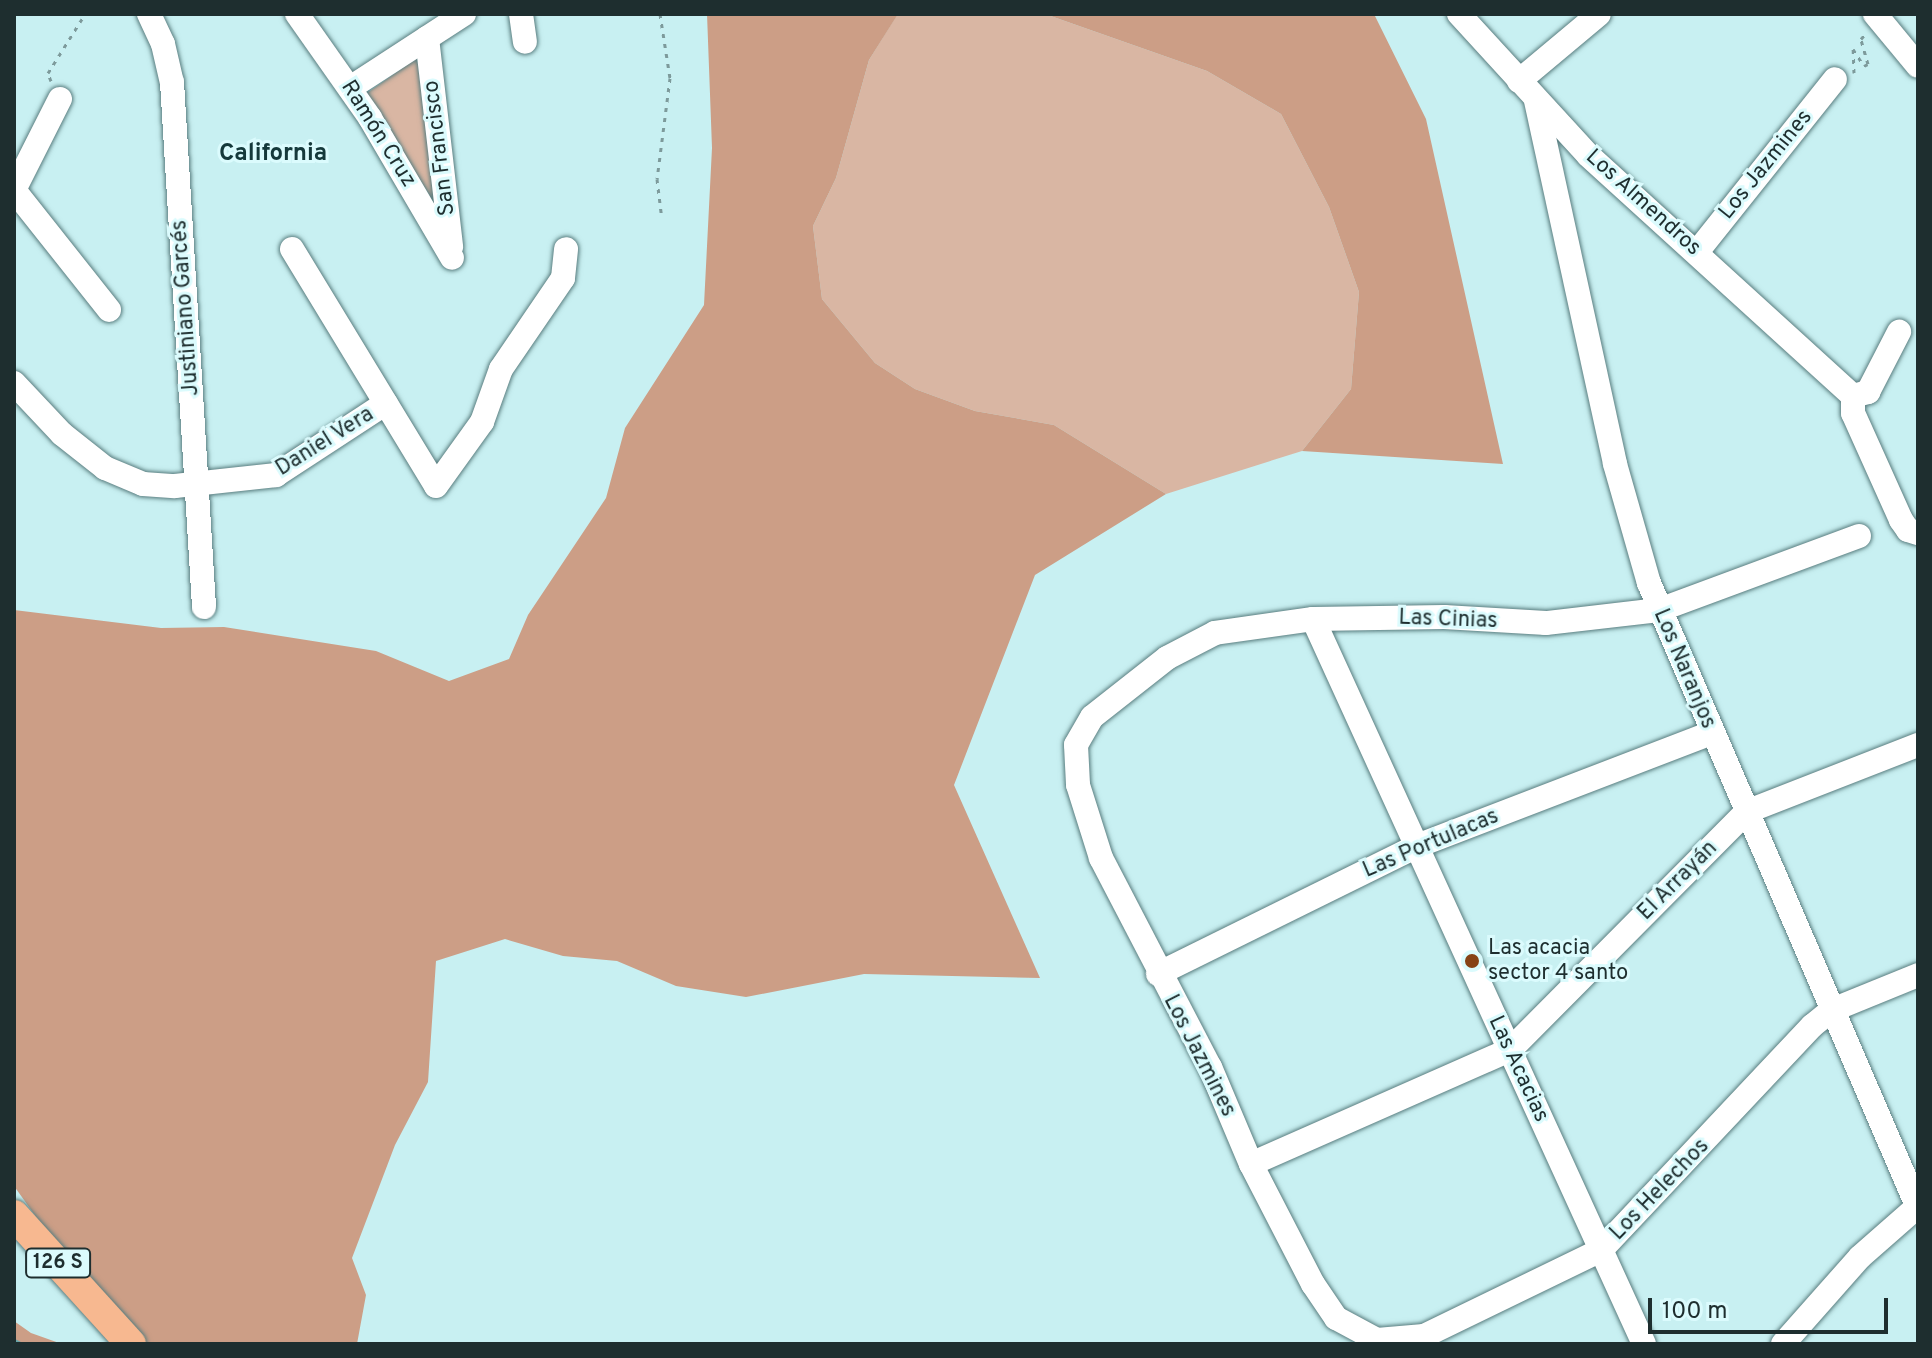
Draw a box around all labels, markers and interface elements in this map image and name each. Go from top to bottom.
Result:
street label: Ramón Cruz [335,76,421,192]
street label: San Francisco [419,79,461,217]
street label: Los Jazmines [1714,105,1818,225]
district label: California [219,141,327,169]
street label: Los Almendros [1580,144,1706,262]
street label: Justiniano Garcés [167,219,205,397]
street label: Daniel Vera [271,401,379,483]
street label: Las Cinias [1398,605,1498,635]
street label: Los Naranjos [1647,605,1721,733]
street label: Las Portulacas [1359,804,1503,884]
street label: El Arrayán [1632,835,1724,927]
place label: Las acacia sector 4 santo [1488,935,1628,986]
marker: Las acacia sector 4 santo [1463,952,1481,970]
street label: Los Jazmines [1157,991,1241,1121]
street label: Las Acacias [1482,1011,1554,1127]
street label: Los Helechos [1605,1134,1715,1246]
road number: 126 S [24,1247,92,1279]
scale bar [1652,1282,1892,1332]
text: 100 m [1662,1297,1728,1327]

